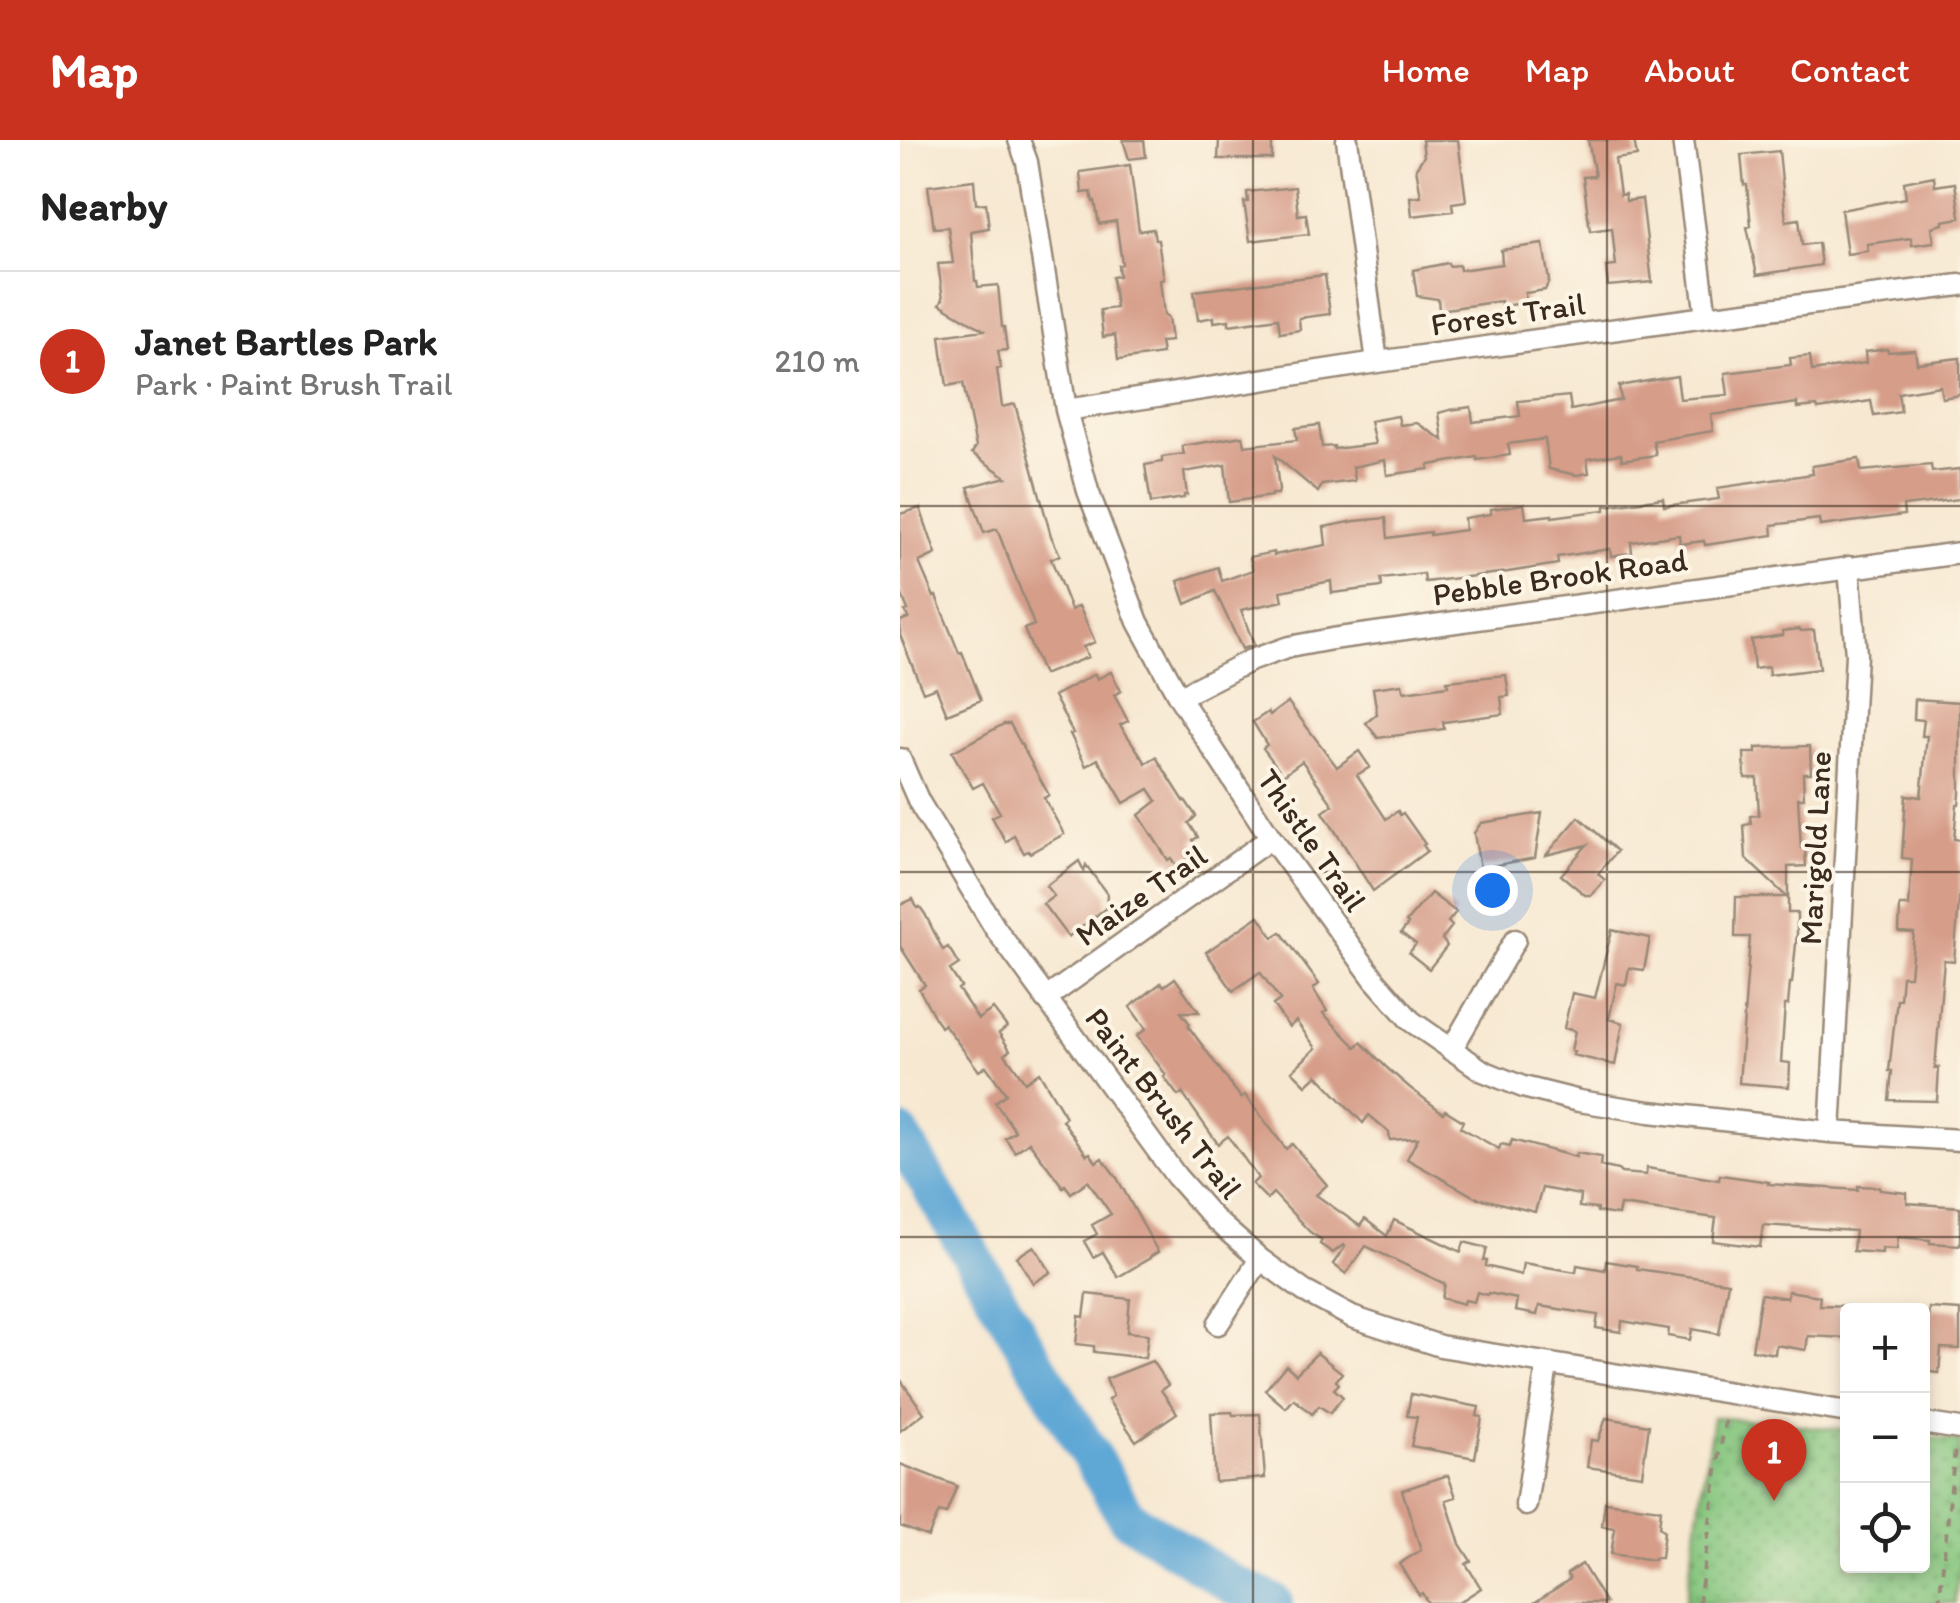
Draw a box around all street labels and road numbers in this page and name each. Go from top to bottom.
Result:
street label: Forest Trail [1428,284,1588,344]
street label: Pebble Brook Road [1430,540,1690,614]
street label: Marigold Lane [1791,750,1839,946]
street label: Thistle Trail [1249,762,1375,918]
street label: Maize Trail [1068,836,1214,954]
street label: Paint Brush Trail [1077,1000,1251,1206]

